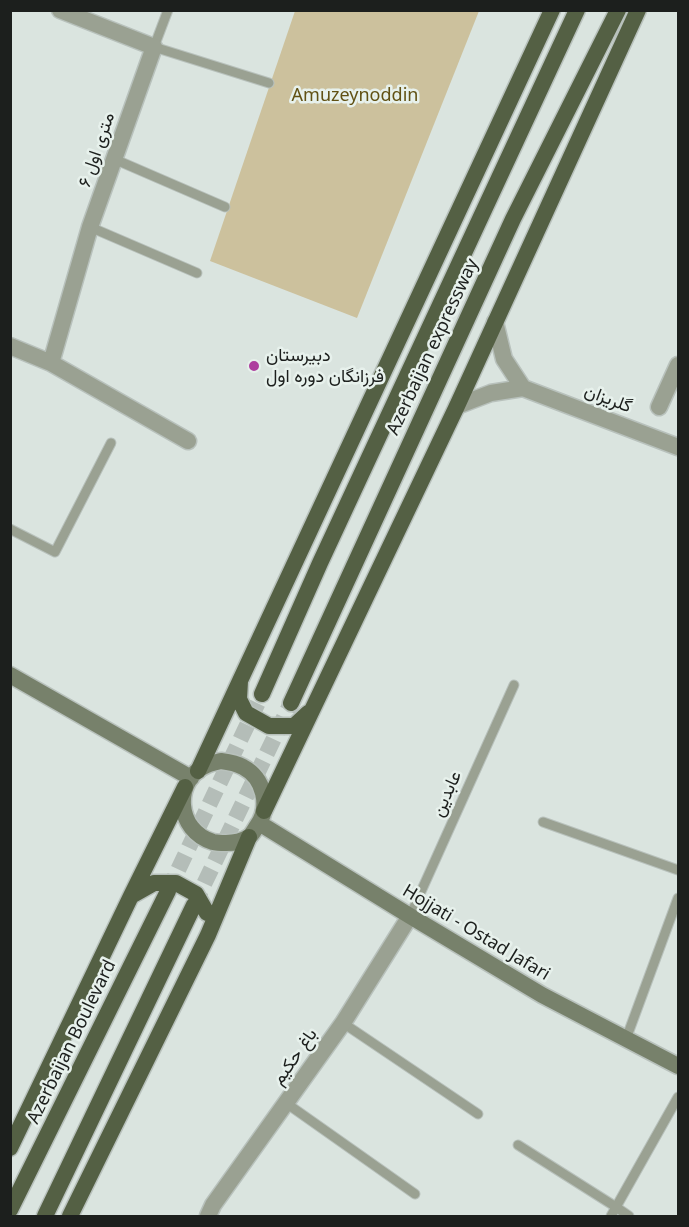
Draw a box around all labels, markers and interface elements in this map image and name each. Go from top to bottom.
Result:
park label: Amuzeynoddin [292,85,418,107]
street label: ۶ متری اول [74,110,120,190]
street label: Azerbaijan expressway [383,255,483,439]
place label: دبیرستان فرزانگان دوره اول [266,345,384,388]
marker: دبیرستان فرزانگان دوره اول [247,359,261,373]
street label: گلریزان [581,380,635,418]
street label: عابدین [427,768,467,820]
street label: Hojjati - Ostad Jafari [398,880,554,986]
street label: Azerbaijan Boulevard [23,957,121,1127]
street label: باغ حکیم [268,1025,322,1089]

